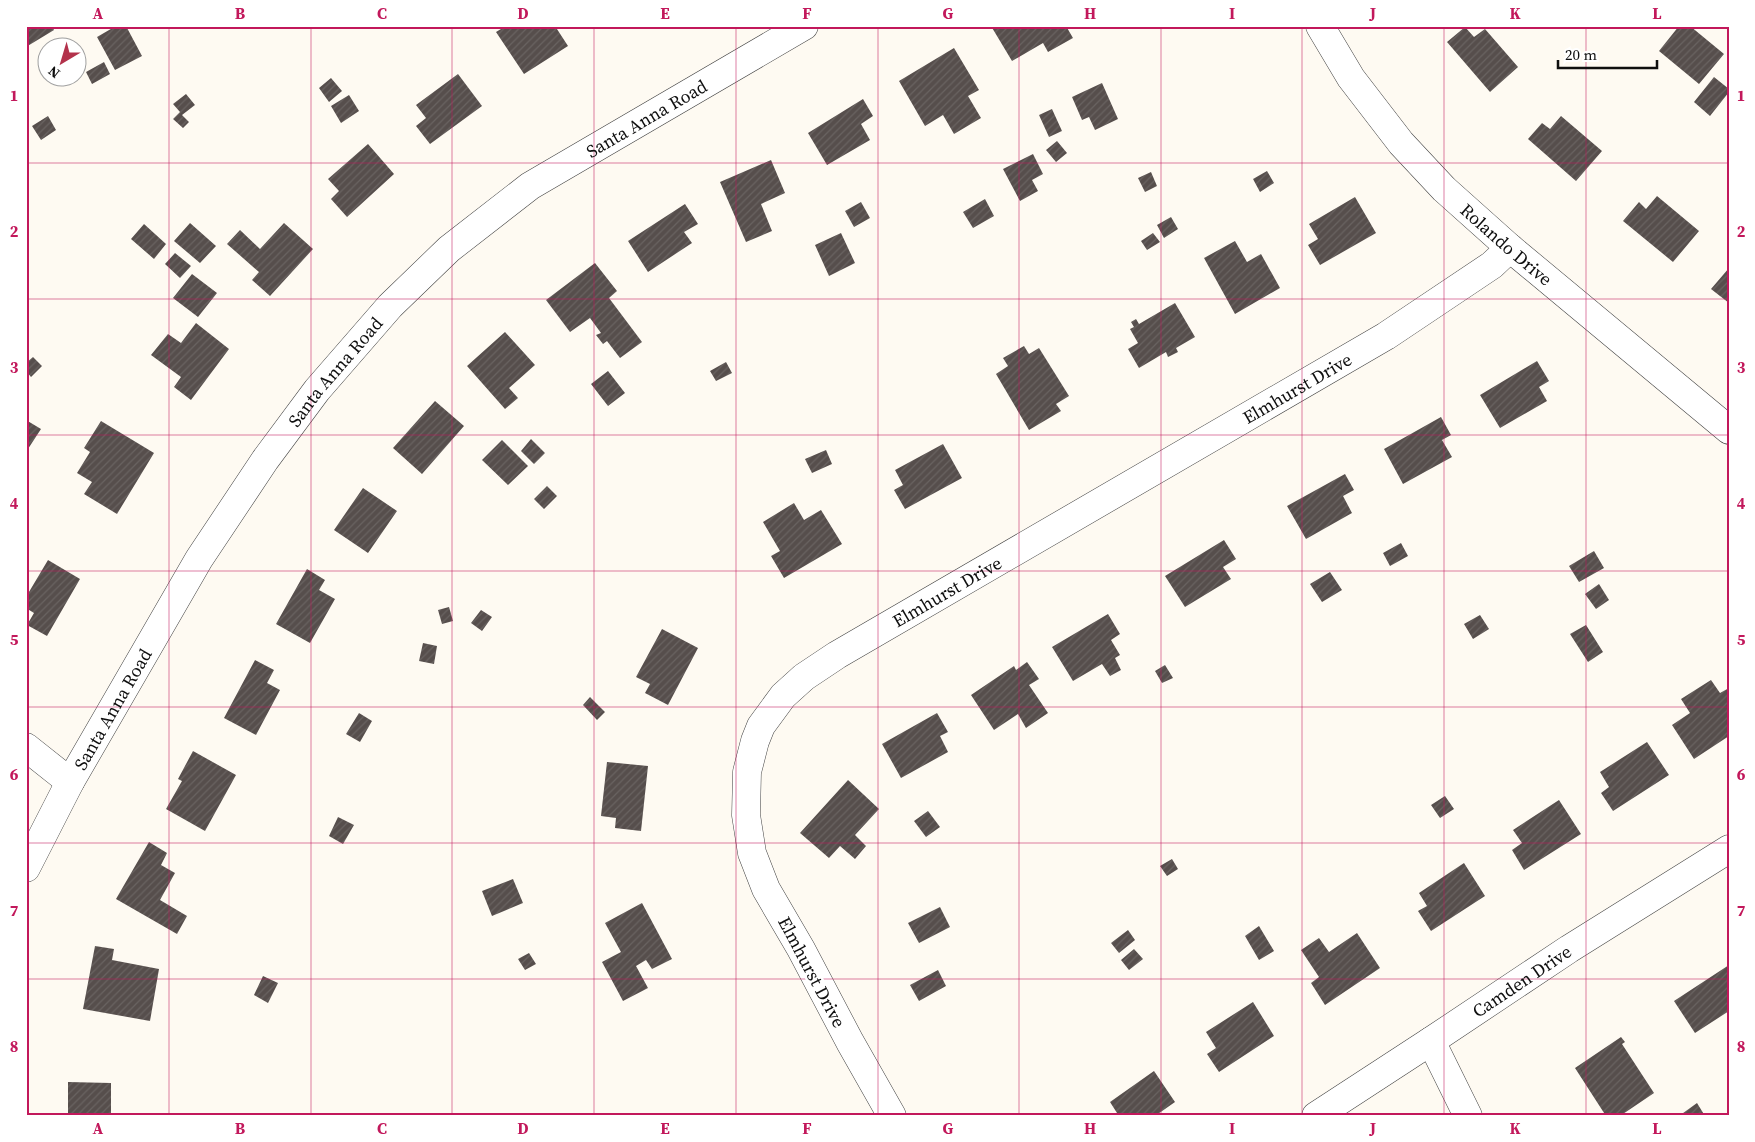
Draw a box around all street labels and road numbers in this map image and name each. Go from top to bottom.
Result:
street label: Santa Anna Road [581,73,711,163]
street label: Rolando Drive [1455,197,1558,291]
street label: Santa Anna Road [282,311,388,432]
street label: Elmhurst Drive [1238,346,1356,429]
street label: Elmhurst Drive [887,550,1006,633]
street label: Santa Anna Road [67,644,157,774]
street label: Elmhurst Drive [772,912,852,1032]
street label: Camden Drive [1467,939,1576,1023]

